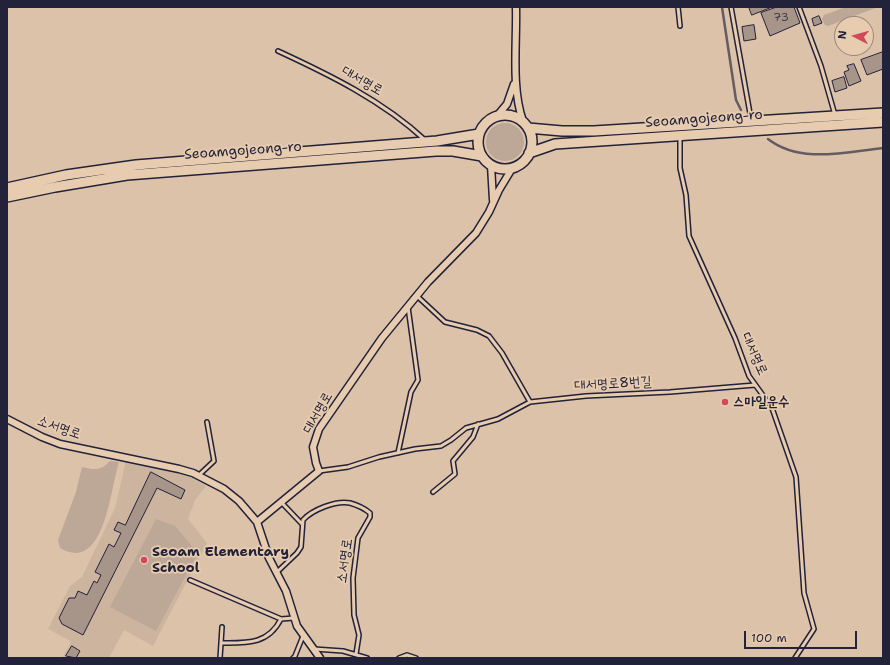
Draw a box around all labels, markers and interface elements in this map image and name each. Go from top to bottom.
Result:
house number: 73 [773,11,789,25]
north arrow [834,16,874,56]
text: N [835,30,850,40]
street label: 대서명로 [338,62,386,100]
street label: Seoamgojeong-ro [645,107,763,131]
street label: Seoamgojeong-ro [184,139,302,163]
street label: 대서명로 [737,330,771,378]
street label: 대서명로8번길 [574,374,652,394]
street label: 대서명로 [299,389,337,437]
place label: 스마일운수 [733,394,789,410]
marker: 스마일운수 [720,397,730,407]
street label: 소서명로 [35,413,83,443]
street label: 소서명로 [334,538,356,584]
place label: Seoam Elementary School [152,544,289,576]
marker: Seoam Elementary School [139,555,149,565]
scale bar [746,623,859,649]
text: 100 m [751,630,787,646]

